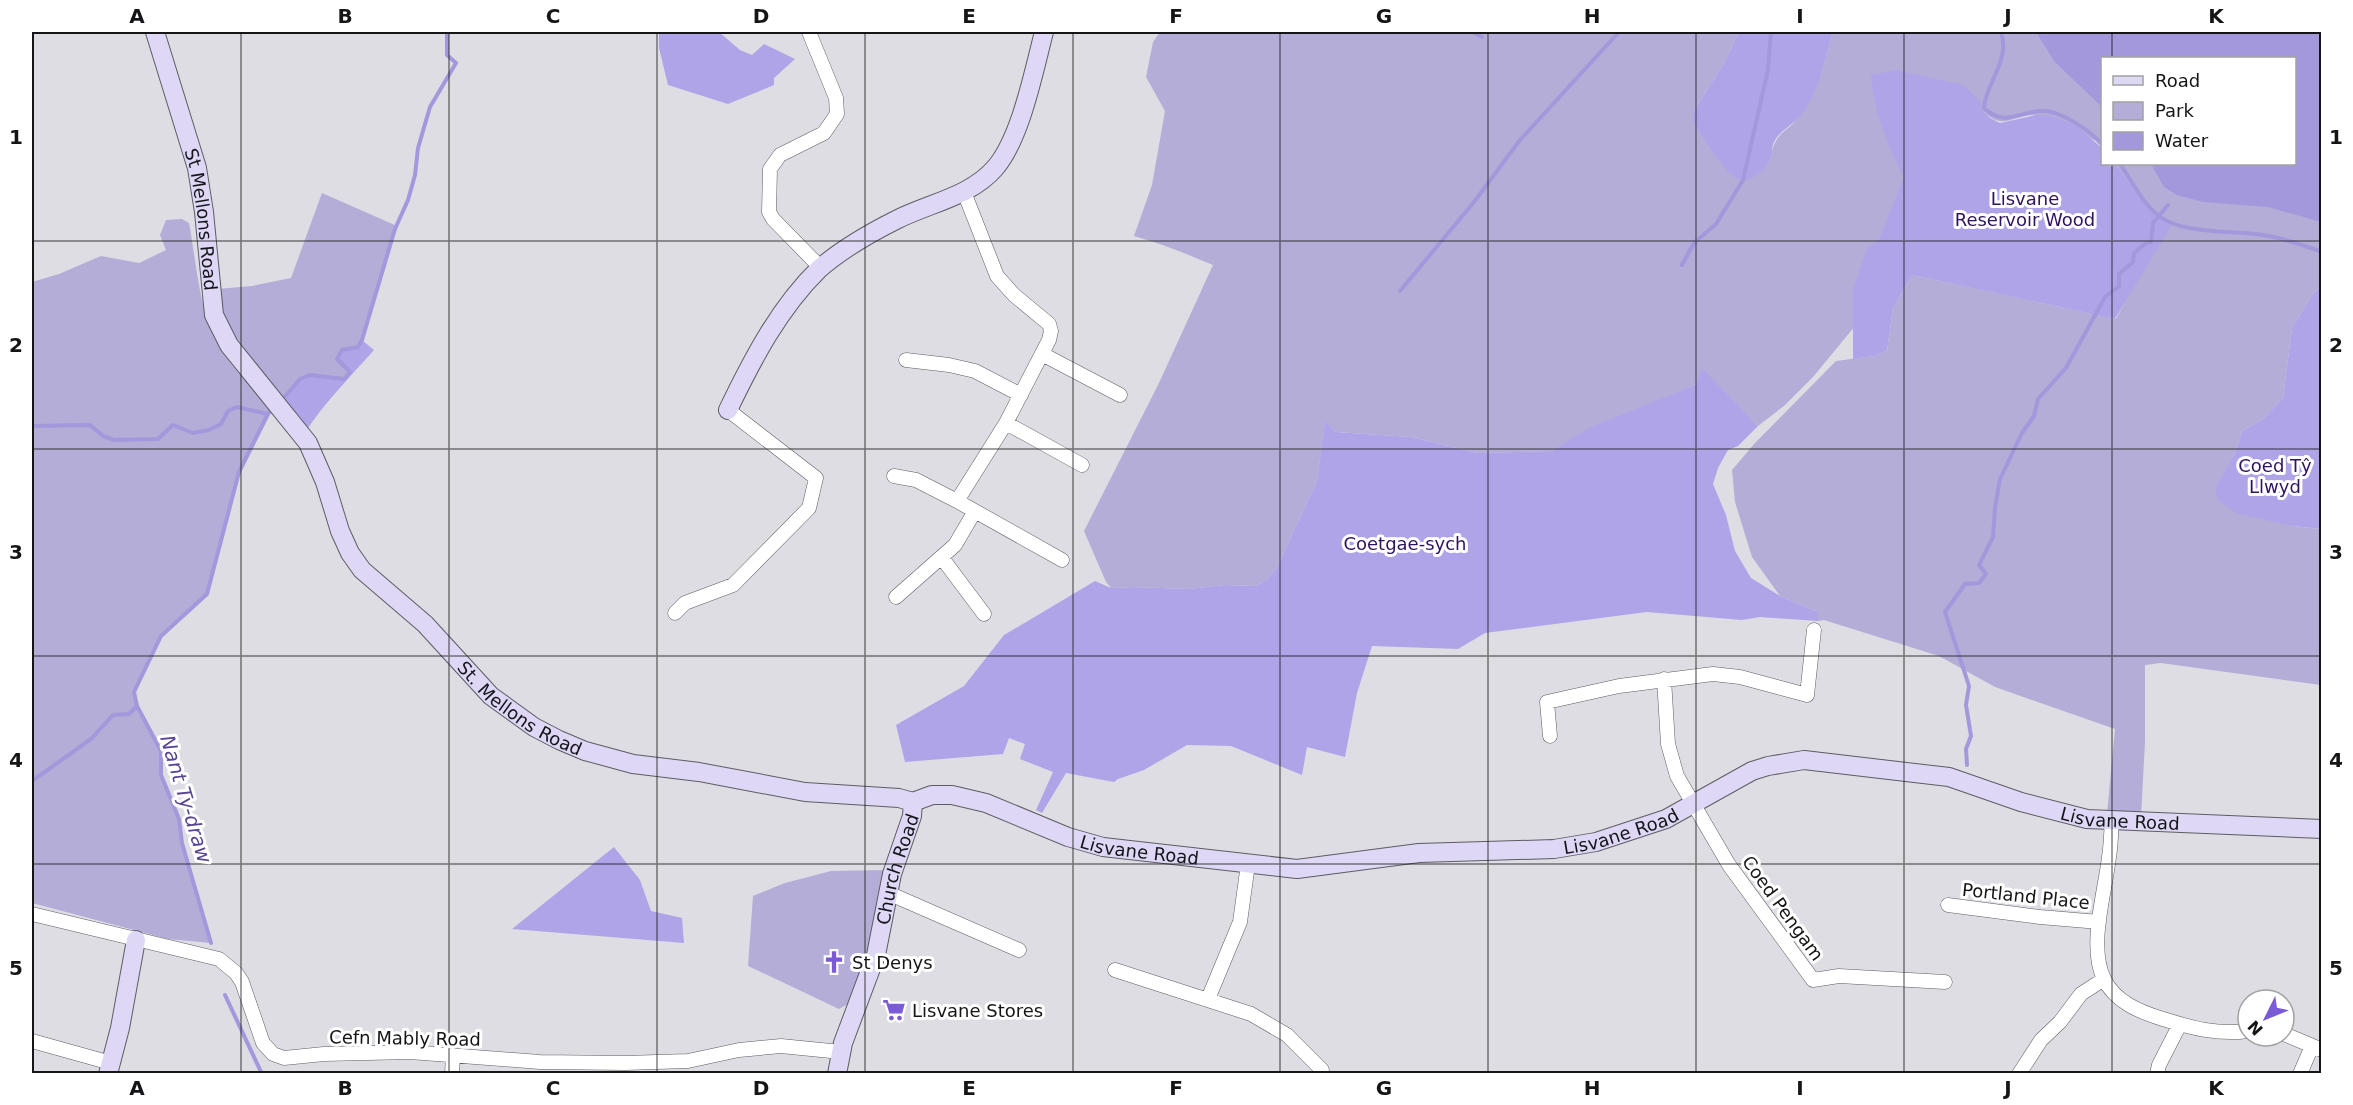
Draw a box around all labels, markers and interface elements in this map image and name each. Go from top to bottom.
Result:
text: A [129,4,145,28]
text: B [337,4,353,28]
text: C [546,4,560,28]
text: D [753,4,769,28]
text: E [962,4,976,28]
text: F [1169,4,1183,28]
text: G [1376,4,1392,28]
text: H [1584,4,1600,28]
text: I [1796,4,1804,28]
text: J [2002,4,2012,28]
text: K [2208,4,2225,28]
legend [2101,57,2296,165]
text: Road [2155,70,2200,91]
text: Park [2155,100,2194,121]
text: 1 [9,125,23,149]
text: 1 [2329,125,2343,149]
text: Water [2155,130,2209,151]
street label: St Mellons Road [181,146,222,292]
park label: Lisvane Reservoir Wood [1955,188,2095,230]
text: 2 [9,333,23,357]
text: 2 [2329,333,2343,357]
park label: Coed Tŷ Llwyd [2238,455,2312,497]
park label: Coetgae-sych [1343,533,1467,554]
text: 3 [9,540,23,564]
text: 3 [2329,540,2343,564]
street label: St. Mellons Road [454,657,585,759]
water label: Nant Ty-draw [155,732,217,866]
text: 4 [9,748,23,772]
text: 4 [2329,748,2343,772]
street label: Lisvane Road [2058,802,2180,833]
street label: Lisvane Road [1562,804,1682,858]
street label: Church Road [872,811,923,927]
street label: Lisvane Road [1078,831,1200,868]
street label: Coed Pengam [1738,851,1828,965]
street label: Portland Place [1961,879,2091,913]
church icon: St Denys [821,949,847,975]
place label: St Denys [852,952,933,973]
text: 5 [9,956,23,980]
text: 5 [2329,956,2343,980]
north arrow [2236,988,2296,1048]
supermarket icon: Lisvane Stores [881,997,907,1023]
place label: Lisvane Stores [912,1000,1043,1021]
text: N [2244,1017,2267,1039]
street label: Cefn Mably Road [329,1026,481,1050]
text: A [129,1076,145,1100]
text: B [337,1076,353,1100]
text: C [546,1076,560,1100]
text: D [753,1076,769,1100]
text: E [962,1076,976,1100]
text: F [1169,1076,1183,1100]
text: G [1376,1076,1392,1100]
text: H [1584,1076,1600,1100]
text: I [1796,1076,1804,1100]
text: J [2002,1076,2012,1100]
text: K [2208,1076,2225,1100]

